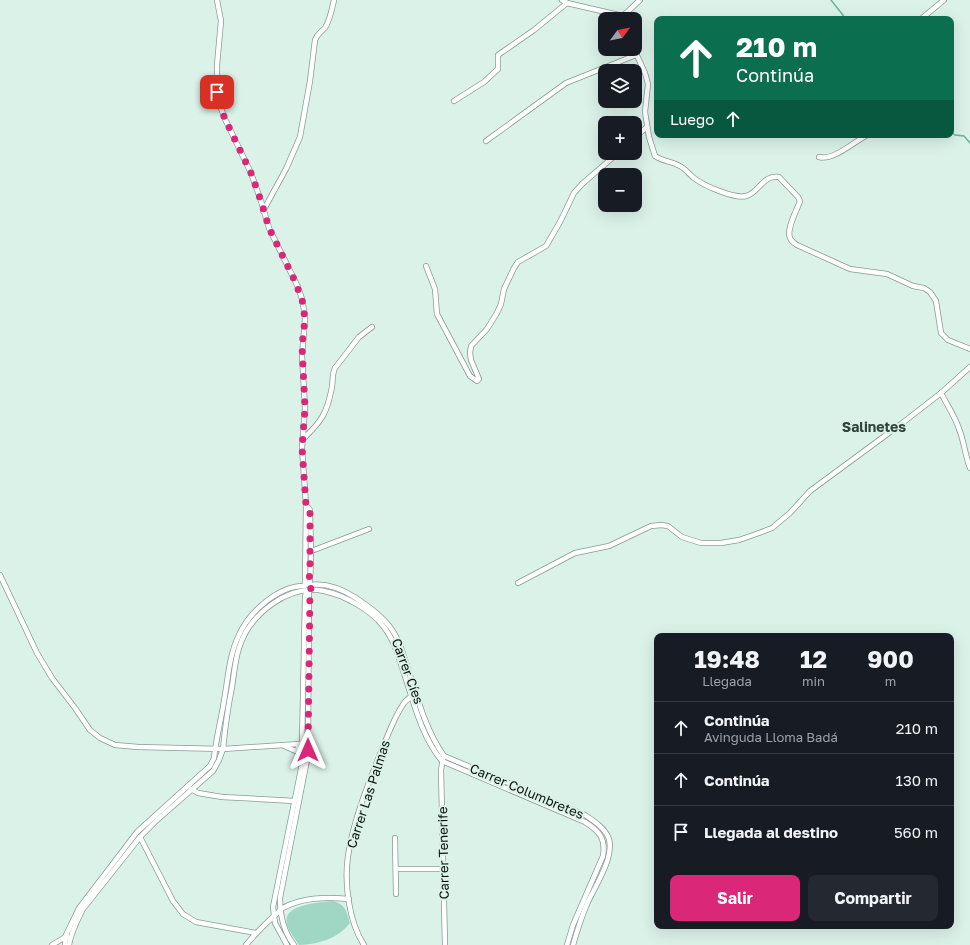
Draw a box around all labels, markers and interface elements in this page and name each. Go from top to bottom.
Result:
north arrow [598,12,642,56]
map controls [598,12,642,212]
text: 210 m [736,30,817,63]
icon: ahead [670,32,722,84]
button: layers [598,64,642,108]
text: Continúa [736,64,814,86]
pin [200,75,234,109]
icon: arrive [206,81,228,103]
icon: ahead [722,108,744,130]
text: Luego [670,110,714,128]
button: + [598,116,642,160]
button: − [598,168,642,212]
district label: Salinetes [842,418,906,435]
street label: Carrer Cíes [389,636,427,706]
text: 19:48 [694,644,760,673]
text: 12 [800,644,827,673]
text: 900 [867,644,914,673]
text: Llegada [702,673,752,689]
text: min [802,673,825,689]
text: m [885,673,896,689]
text: Continúa [704,711,770,729]
icon: ahead [670,717,692,739]
text: 210 m [896,719,938,737]
position arrow [287,729,329,771]
text: Avinguda Lloma Badá [704,729,838,745]
street label: Carrer Las Palmas [343,738,393,850]
street label: Carrer Columbretes [468,760,587,822]
icon: ahead [670,769,692,791]
text: Continúa [704,771,770,789]
text: 130 m [896,771,938,789]
street label: Carrer Tenerife [434,807,452,899]
icon: arrive [670,821,692,843]
text: Llegada al destino [704,823,838,841]
text: 560 m [894,823,938,841]
button: Salir [670,875,800,921]
button: Compartir [808,875,938,921]

